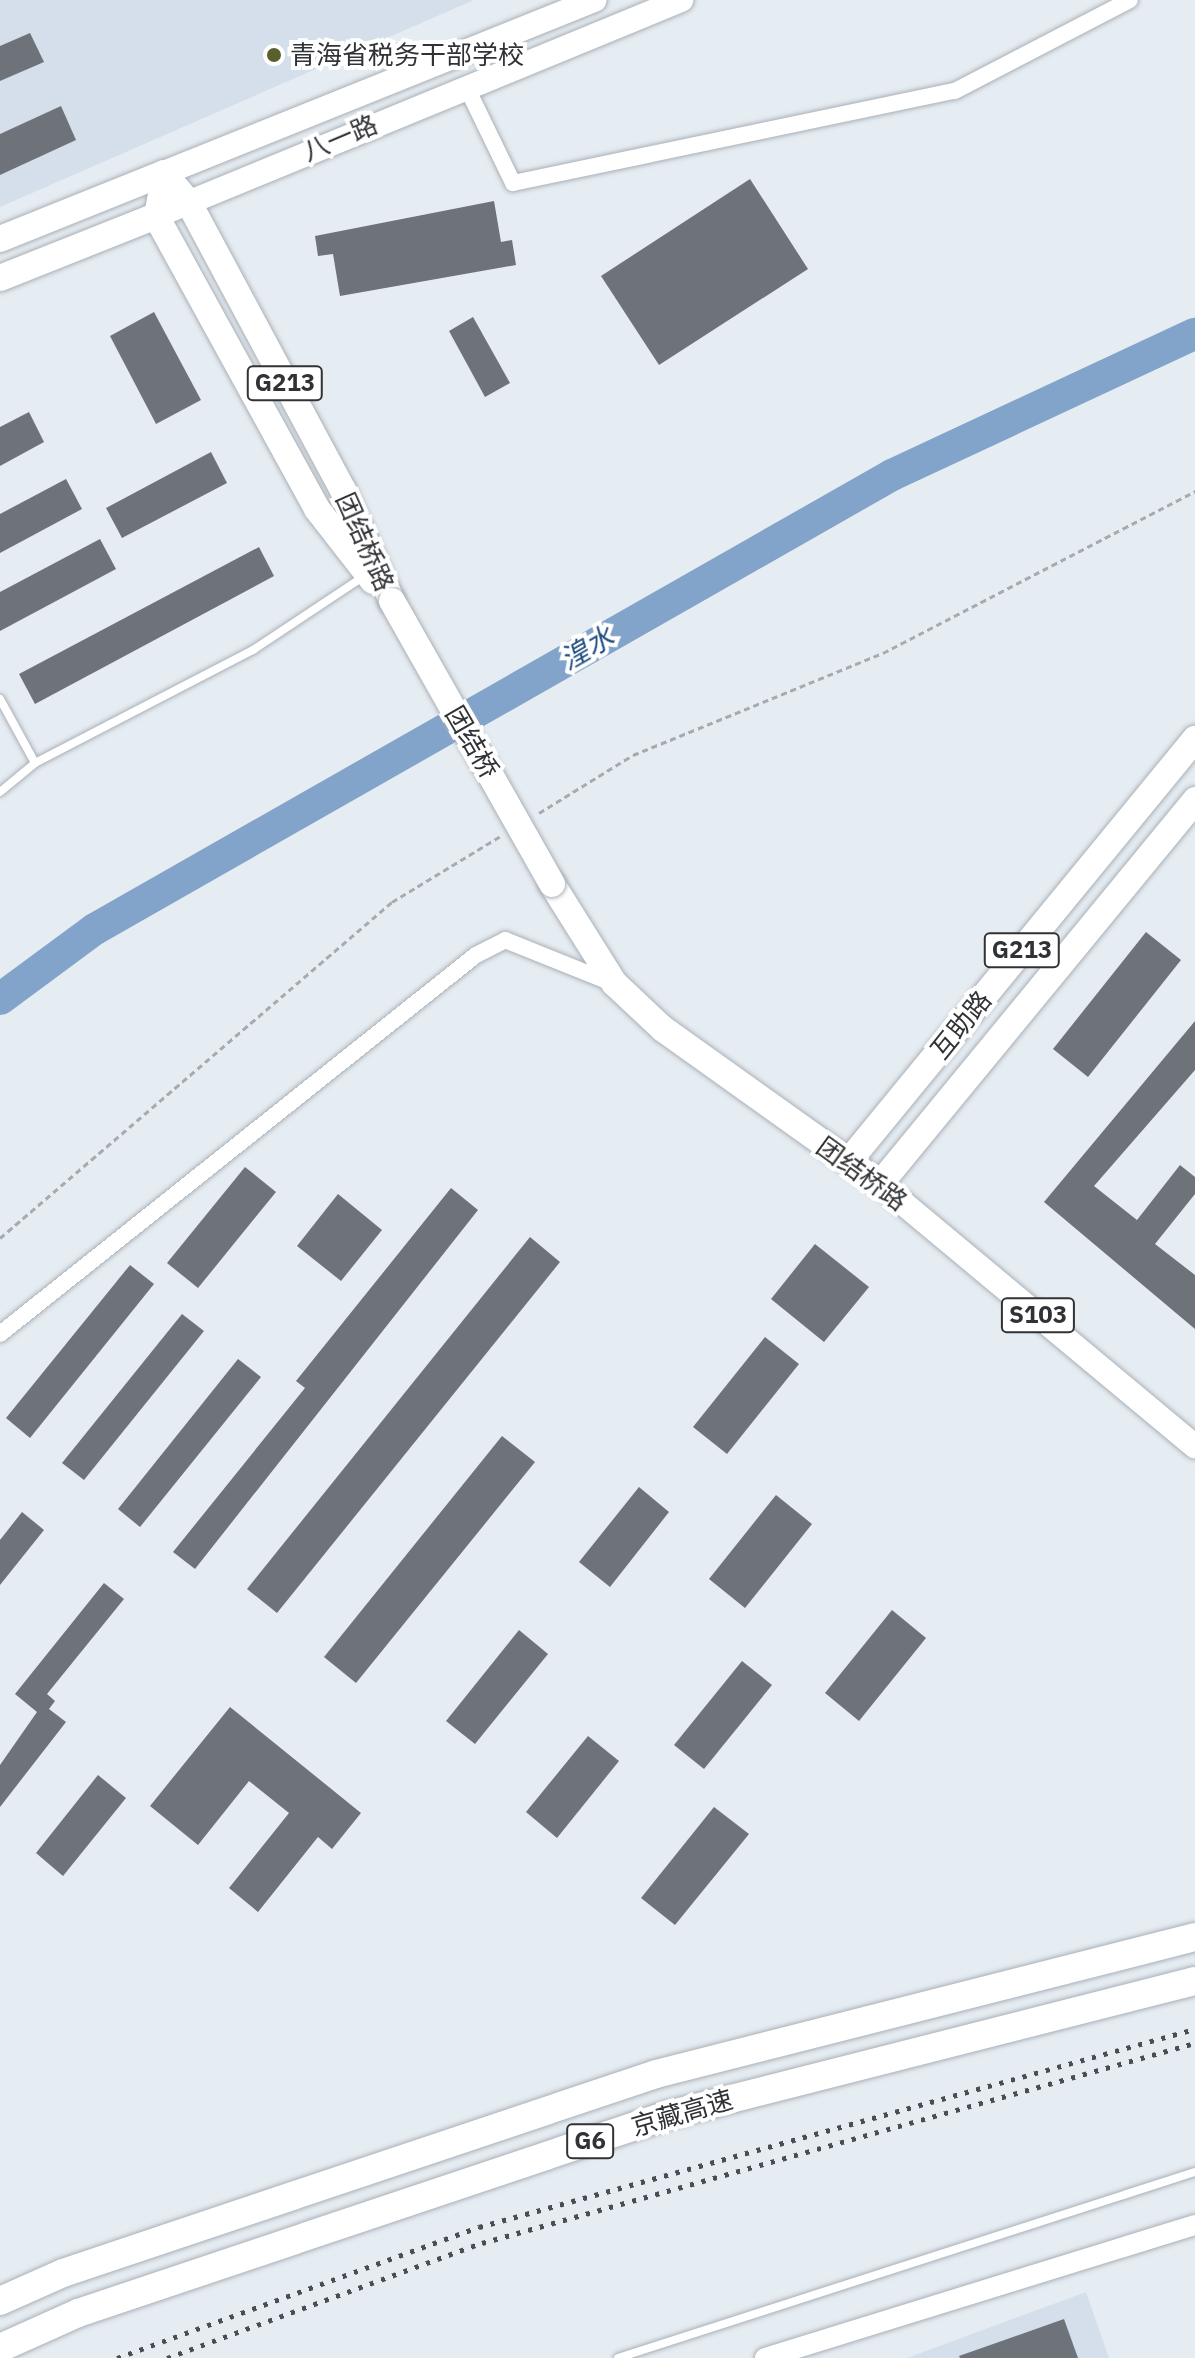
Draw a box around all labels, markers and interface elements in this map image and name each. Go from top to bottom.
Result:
place label: 青海省税务干部学校 [290,39,524,71]
marker: 青海省税务干部学校 [265,46,283,64]
street label: 八一路 [298,108,382,168]
road number: G213 [245,363,325,403]
street label: 团结桥路 [330,488,400,596]
water label: 湟水 [554,619,620,677]
street label: 团结桥 [439,700,505,784]
road number: G213 [982,930,1062,970]
street label: 互助路 [924,985,998,1065]
street label: 团结桥路 [811,1131,913,1217]
road number: S103 [1000,1295,1076,1335]
street label: 京藏高速 [628,2084,736,2142]
road number: G6 [566,2121,614,2161]

